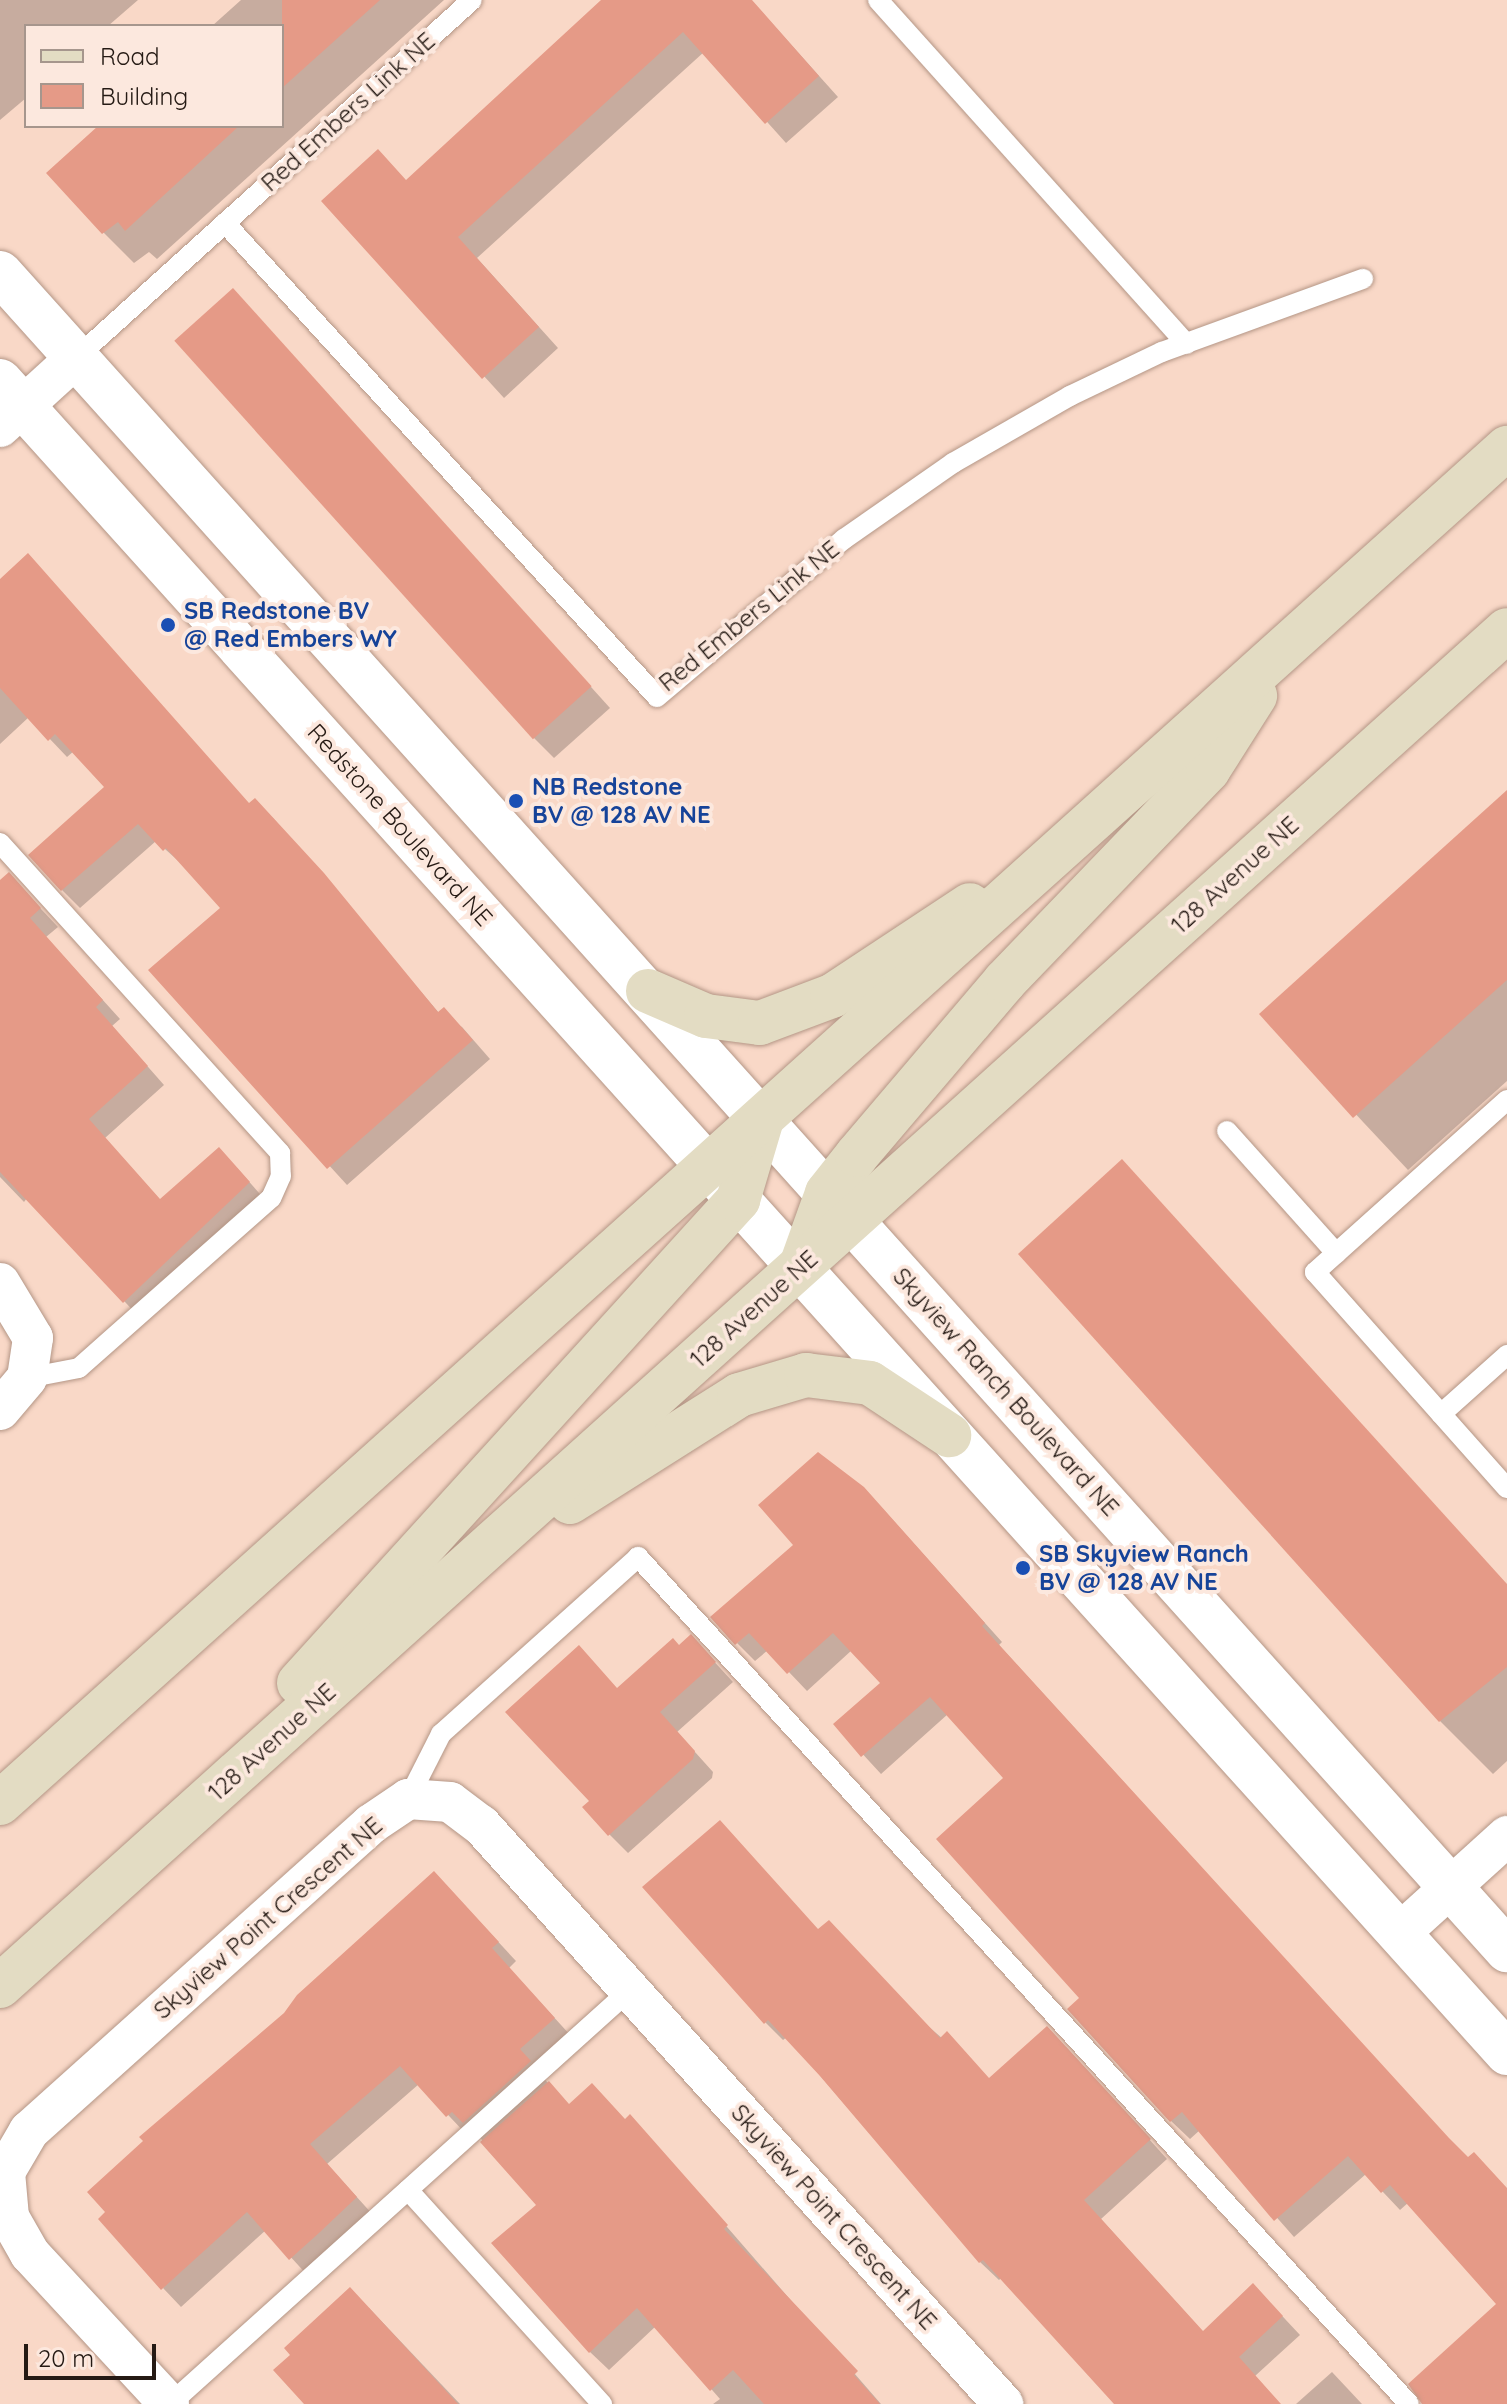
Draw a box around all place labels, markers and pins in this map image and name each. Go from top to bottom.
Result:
place label: SB Redstone BV @ Red Embers WY [184,597,397,653]
marker: SB Redstone BV @ Red Embers WY [159,616,177,634]
place label: NB Redstone BV @ 128 AV NE [532,773,711,829]
marker: NB Redstone BV @ 128 AV NE [507,792,525,810]
place label: SB Skyview Ranch BV @ 128 AV NE [1039,1540,1249,1596]
marker: SB Skyview Ranch BV @ 128 AV NE [1014,1559,1032,1577]

